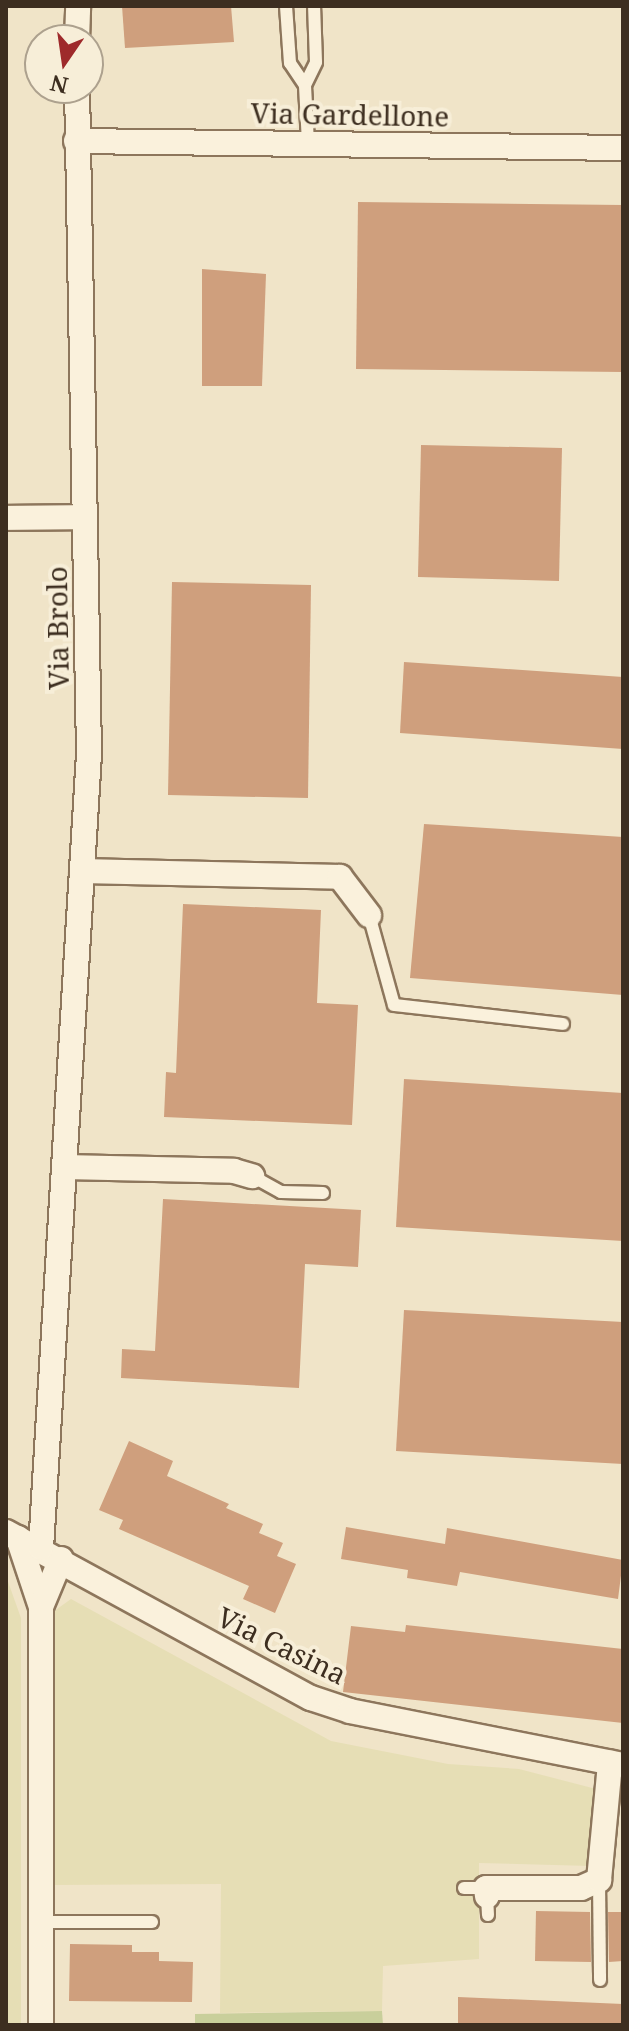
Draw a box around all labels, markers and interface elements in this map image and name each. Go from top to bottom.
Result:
north arrow [24,24,104,104]
text: N [47,69,71,102]
street label: Via Gardellone [250,95,450,133]
street label: Via Brolo [39,566,75,690]
street label: Via Casina [212,1599,352,1691]

